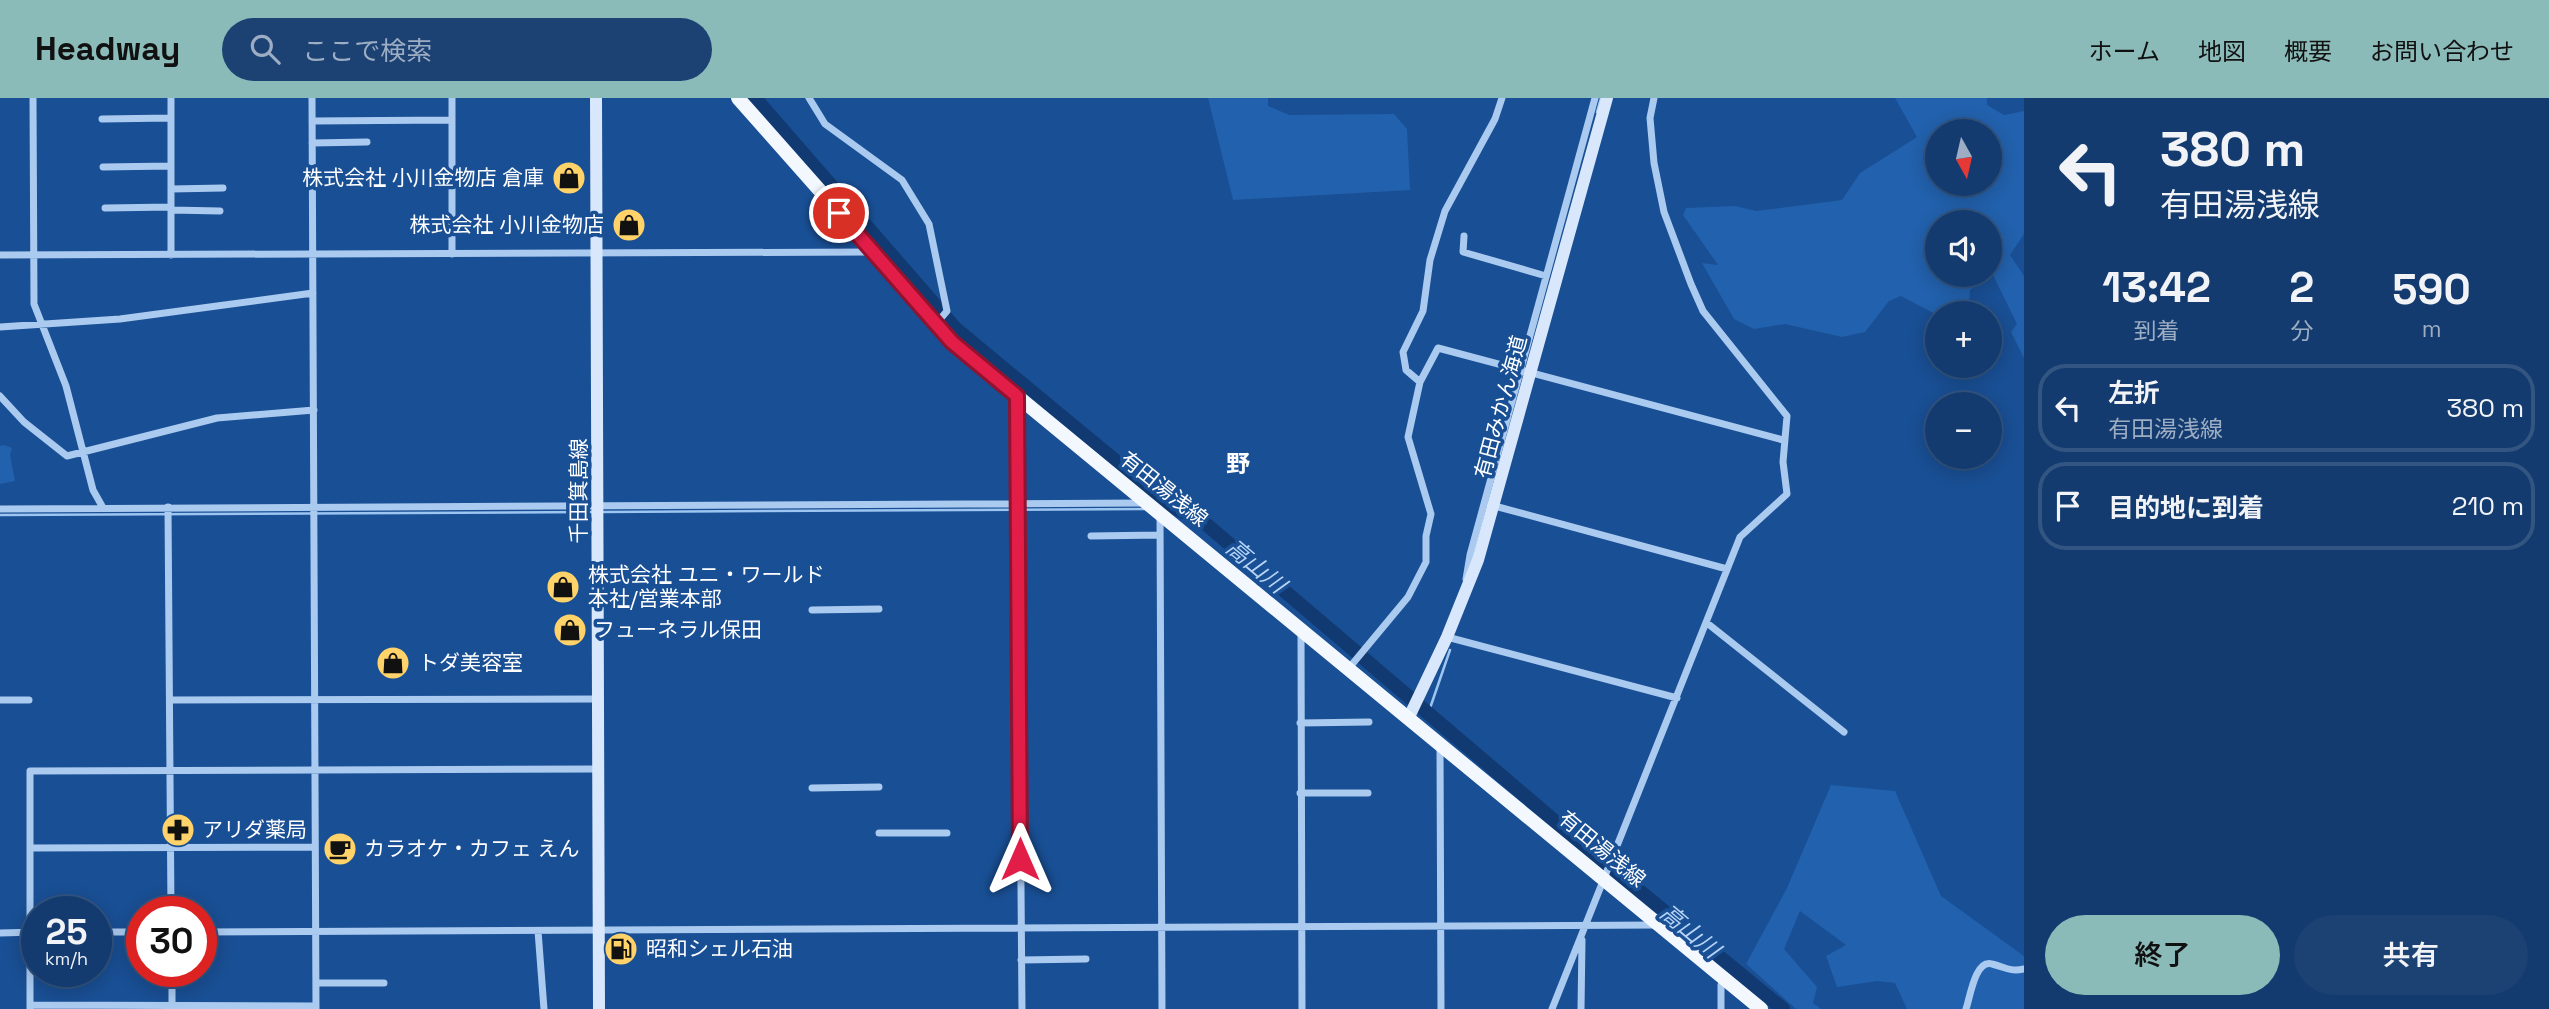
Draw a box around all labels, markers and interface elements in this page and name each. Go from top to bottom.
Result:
search box [222,18,712,81]
text: Headway [35,28,180,70]
icon: search [246,30,284,68]
text: ここで検索 [302,34,432,68]
text: ホーム [2089,36,2160,67]
text: 地図 [2198,36,2246,67]
text: 概要 [2284,36,2332,67]
text: お問い合わせ [2370,36,2514,67]
text: 380 m [2160,118,2305,180]
north arrow [1925,119,2002,196]
map controls [1925,119,2002,469]
icon: left [2045,126,2136,217]
shop icon: 株式会社 小川金物店 倉庫 [550,159,588,197]
place label: 株式会社 小川金物店 倉庫 [302,164,544,191]
pin [809,183,869,243]
text: 有田湯浅線 [2160,185,2320,225]
icon: arrive [820,194,858,232]
shop icon: 株式会社 小川金物店 [610,206,648,244]
button: sound [1925,210,2002,287]
place label: 株式会社 小川金物店 [410,211,604,238]
text: 13:42 [2102,261,2211,314]
text: 2 [2289,261,2314,314]
text: 590 [2392,263,2471,316]
button: + [1925,301,2002,378]
text: m [2422,314,2441,344]
text: 到着 [2134,316,2180,346]
text: 分 [2290,316,2313,346]
street label: 有田みかん海道 [1468,332,1533,481]
text: 左折 [2108,376,2160,410]
icon: left [2049,389,2087,427]
text: 380 m [2446,391,2524,425]
button: − [1925,392,2002,469]
text: 有田湯浅線 [2108,414,2223,444]
street label: 千田箕島線 [565,439,592,544]
street label: 有田湯浅線 [1115,445,1214,532]
district label: 野 [1226,448,1250,479]
icon: arrive [2049,487,2087,525]
text: 210 m [2452,489,2524,523]
text: 目的地に到着 [2108,491,2264,525]
water label: 高山川 [1220,532,1294,602]
place label: 株式会社 ユニ・ワールド 本社/営業本部 [588,561,824,612]
shop icon: 株式会社 ユニ・ワールド 本社/営業本部 [544,568,582,606]
shop icon: フューネラル保田 [551,611,589,649]
place label: フューネラル保田 [594,616,762,643]
shop icon: トダ美容室 [374,644,412,682]
place label: トダ美容室 [418,649,523,676]
street label: 有田湯浅線 [1553,805,1651,893]
pharmacy icon: アリダ薬局 [159,811,197,849]
place label: アリダ薬局 [202,816,307,843]
position arrow [983,822,1057,896]
cafe icon: カラオケ・カフェ えん [321,830,359,868]
place label: カラオケ・カフェ えん [364,835,579,862]
speed limit sign: 30 [126,896,217,987]
water label: 高山川 [1654,897,1728,967]
text: 25 [46,910,87,954]
button: 終了 [2045,915,2280,995]
button: 共有 [2294,915,2528,995]
fuel station icon: 昭和シェル石油 [602,930,640,968]
place label: 昭和シェル石油 [646,935,793,962]
text: km/h [45,947,88,970]

